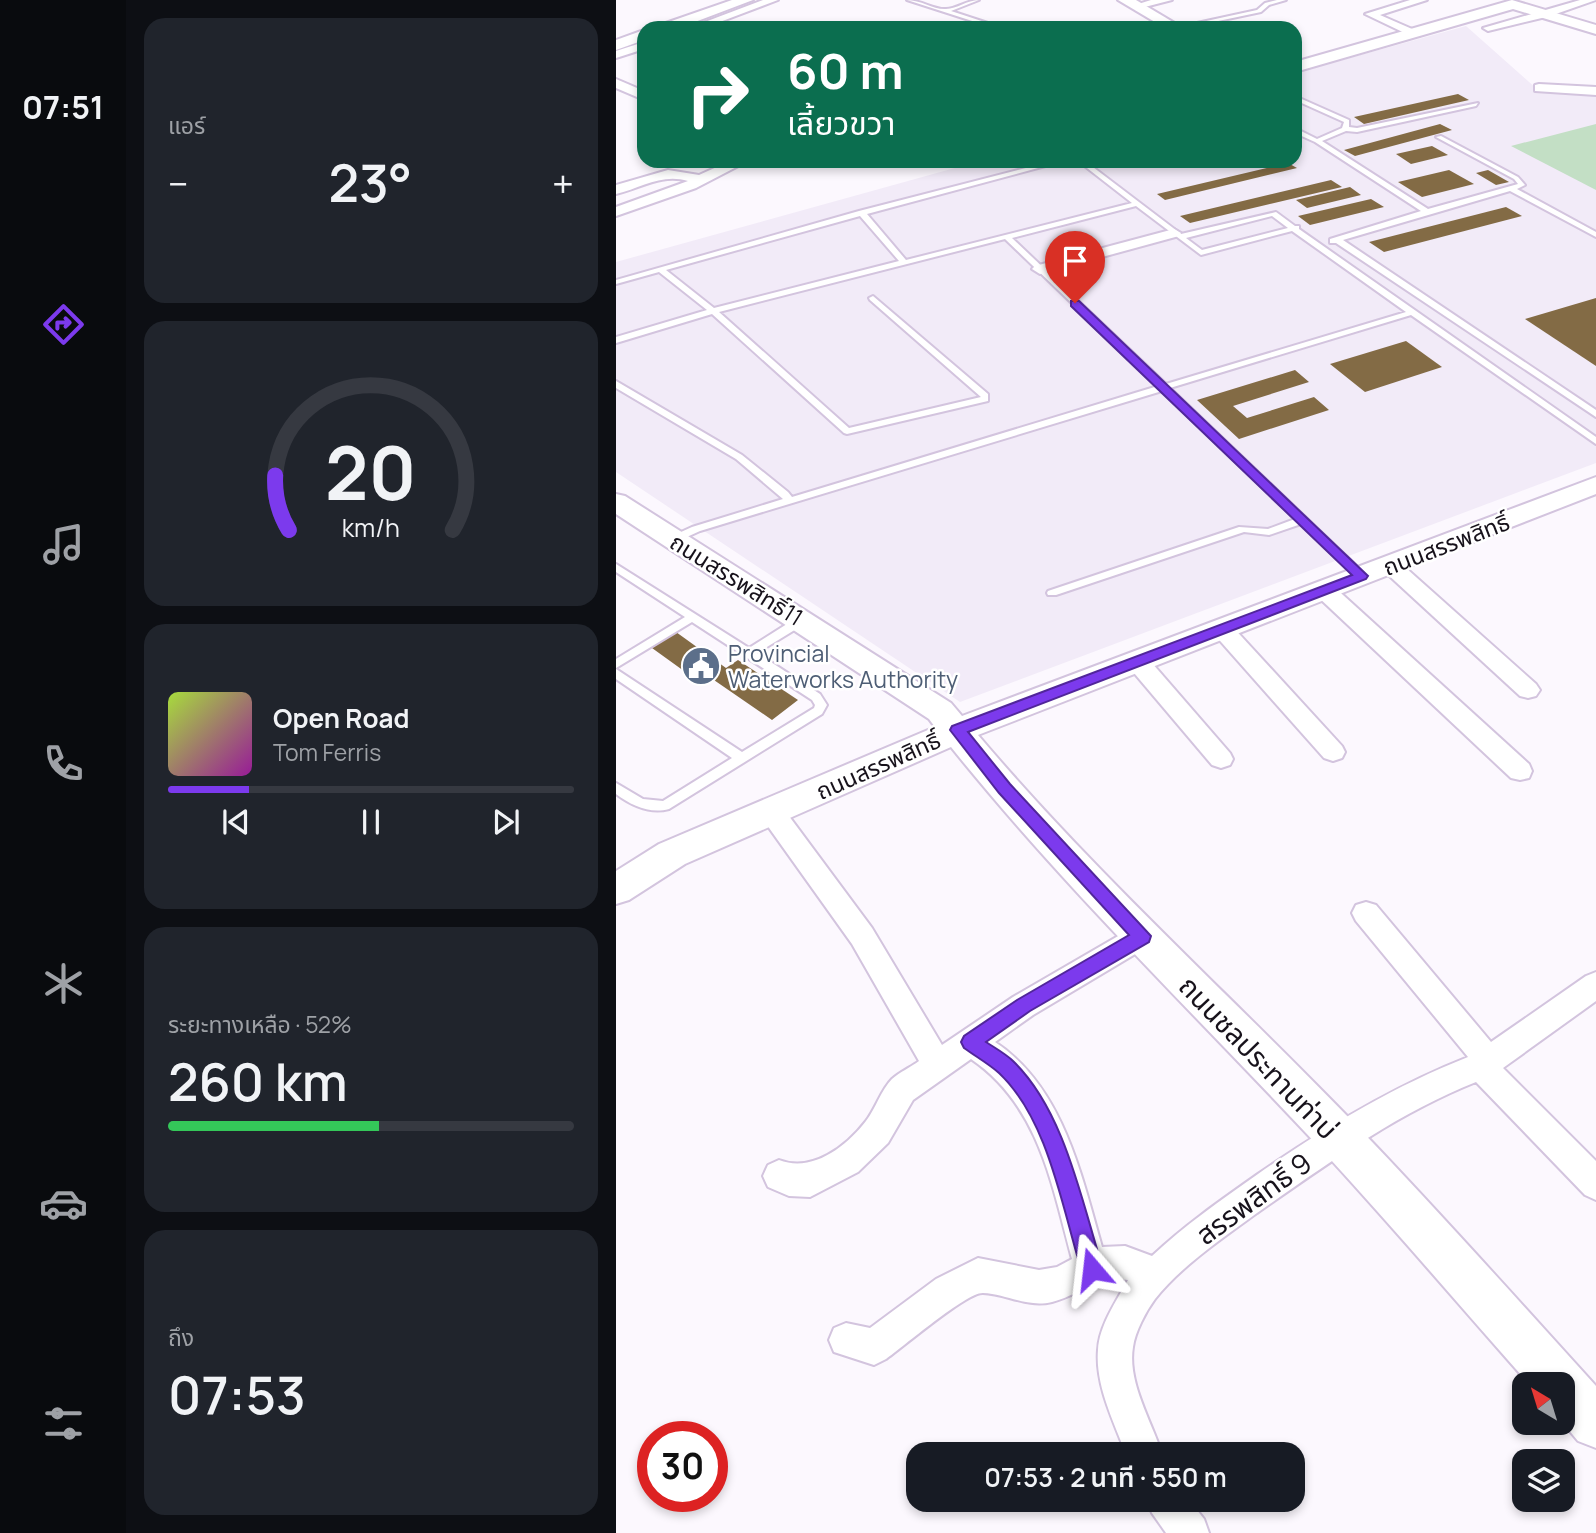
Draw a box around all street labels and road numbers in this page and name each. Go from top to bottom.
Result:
street label: ถนนสรรพสิทธิ์ [1378,505,1514,583]
street label: ถนนสรรพสิทธิ์11 [664,525,810,633]
street label: ถนนสรรพสิทธิ์ [811,723,946,807]
street label: ถนนชลประทานท่าบ่ [1171,967,1347,1147]
street label: สรรพสิทธิ์ 9 [1188,1143,1318,1253]

